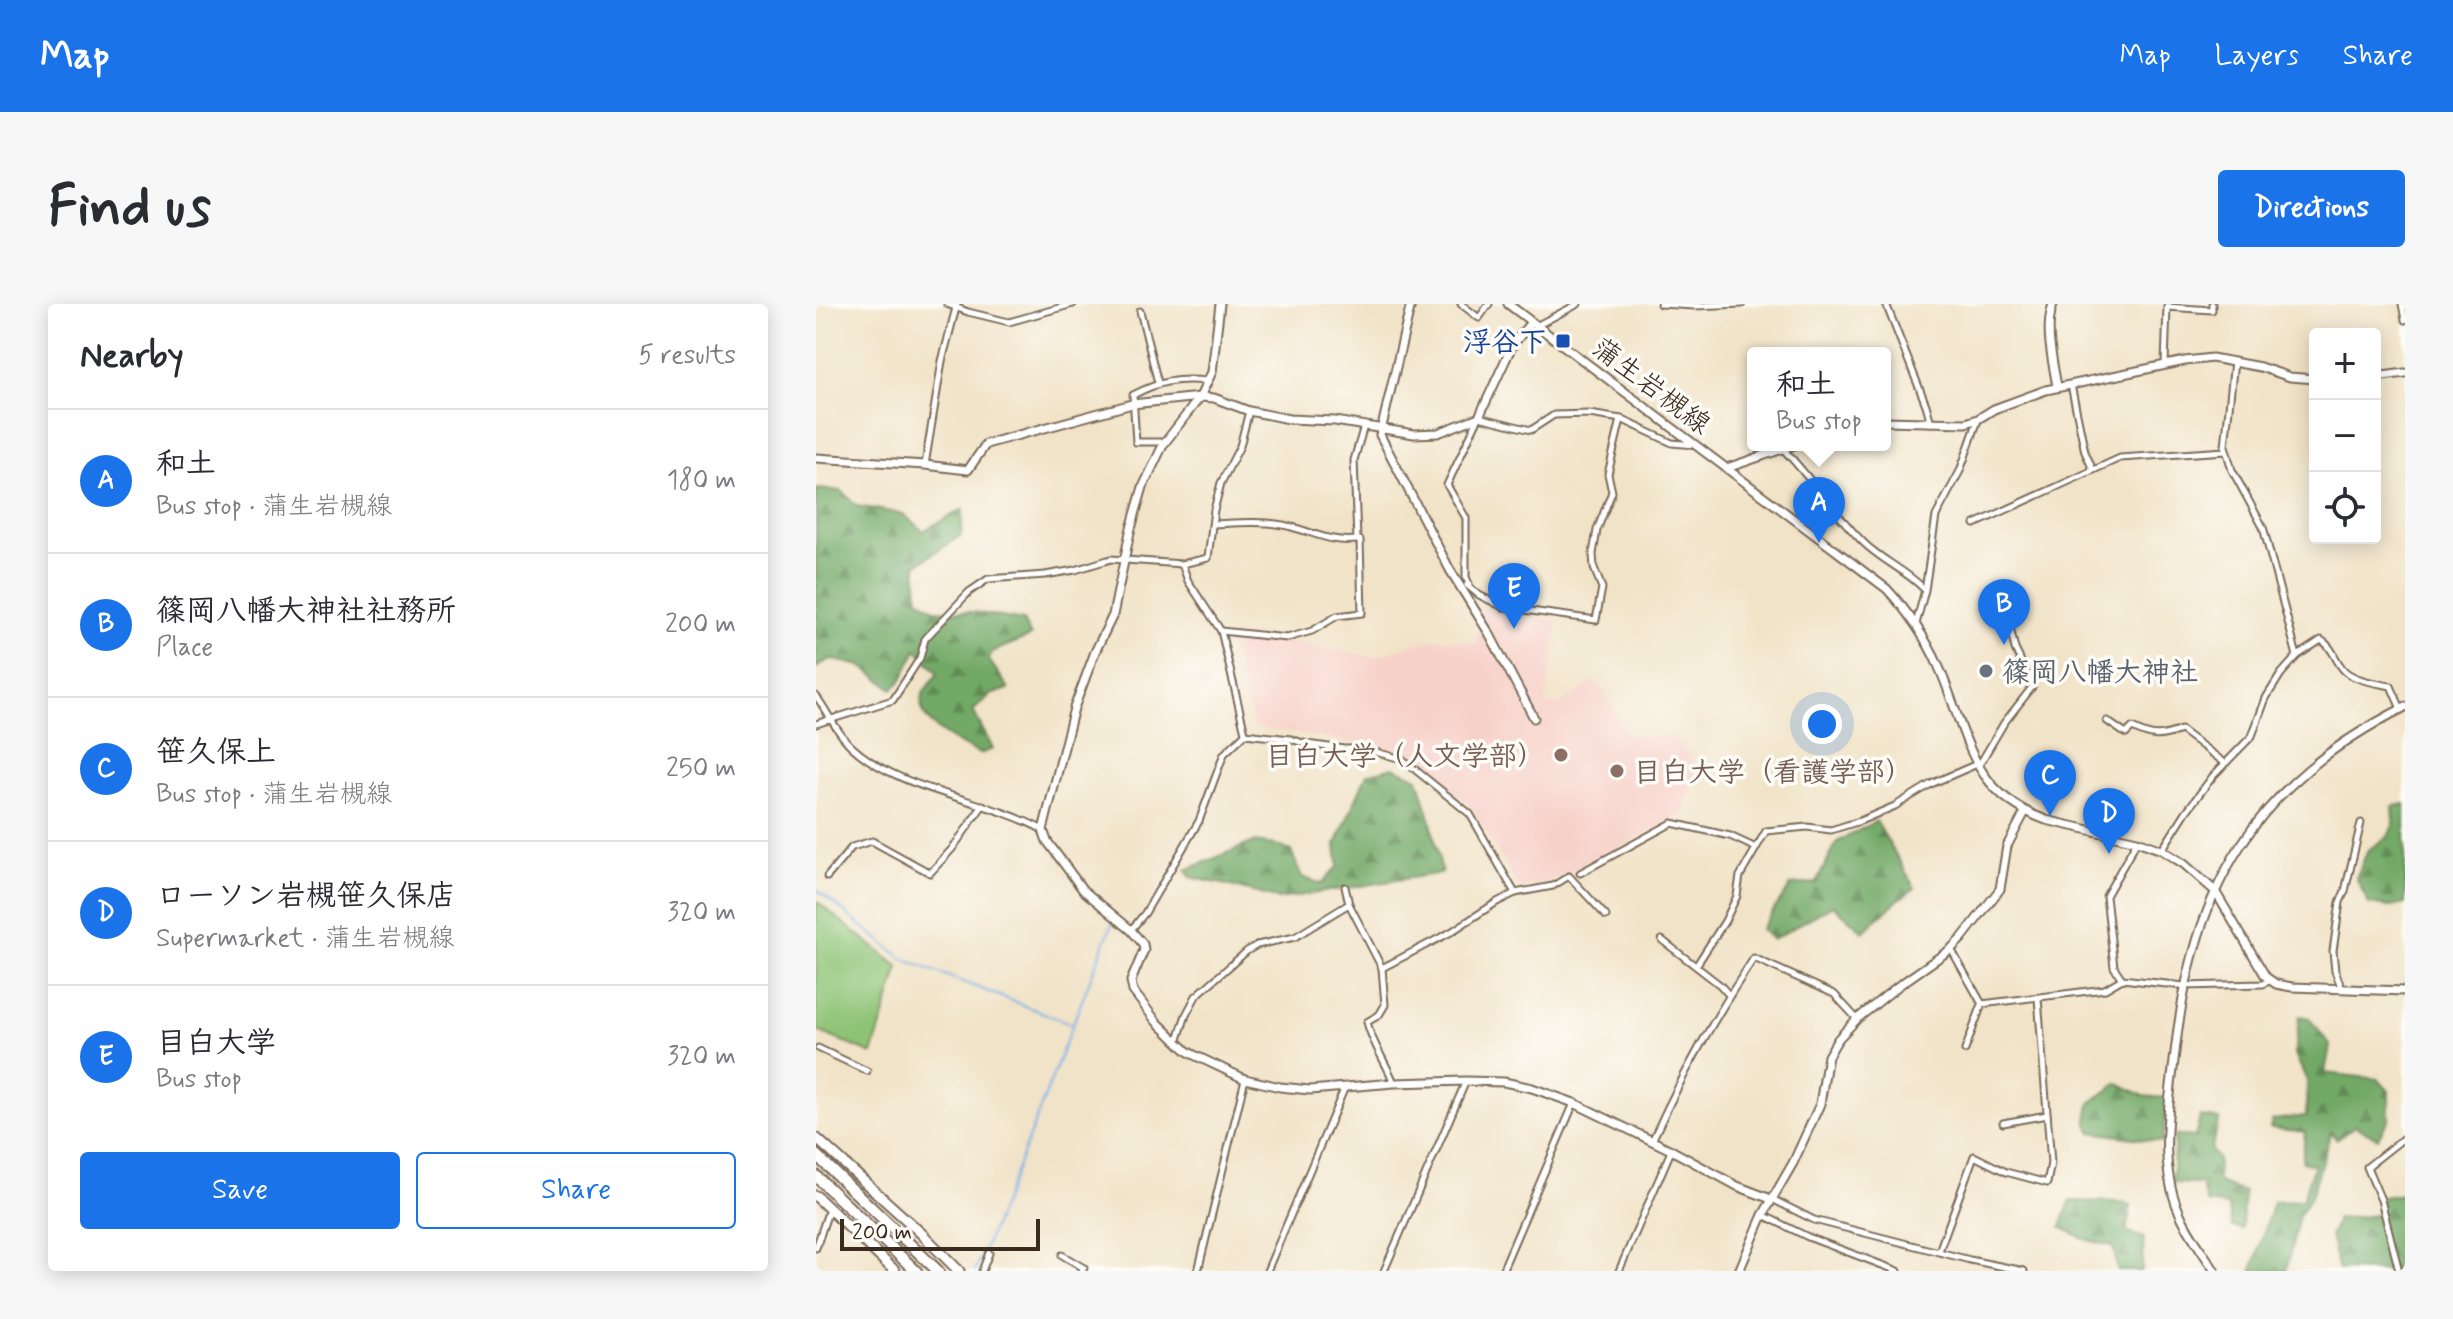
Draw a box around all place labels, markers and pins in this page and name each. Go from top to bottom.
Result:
place label: 浮谷下 [1463,325,1547,362]
marker: 浮谷下 [1554,332,1572,350]
pin: A [1793,477,1845,543]
pin: E [1488,563,1540,629]
pin: B [1978,579,2030,645]
place label: 篠岡八幡大神社 [2002,655,2198,692]
marker: 篠岡八幡大神社 [1977,662,1995,680]
place label: 目白大学（人文学部） [1265,739,1545,776]
marker: 目白大学（人文学部） [1552,746,1570,764]
pin: C [2024,750,2076,816]
place label: 目白大学（看護学部） [1633,755,1913,792]
marker: 目白大学（看護学部） [1608,762,1626,780]
pin: D [2083,788,2135,854]

